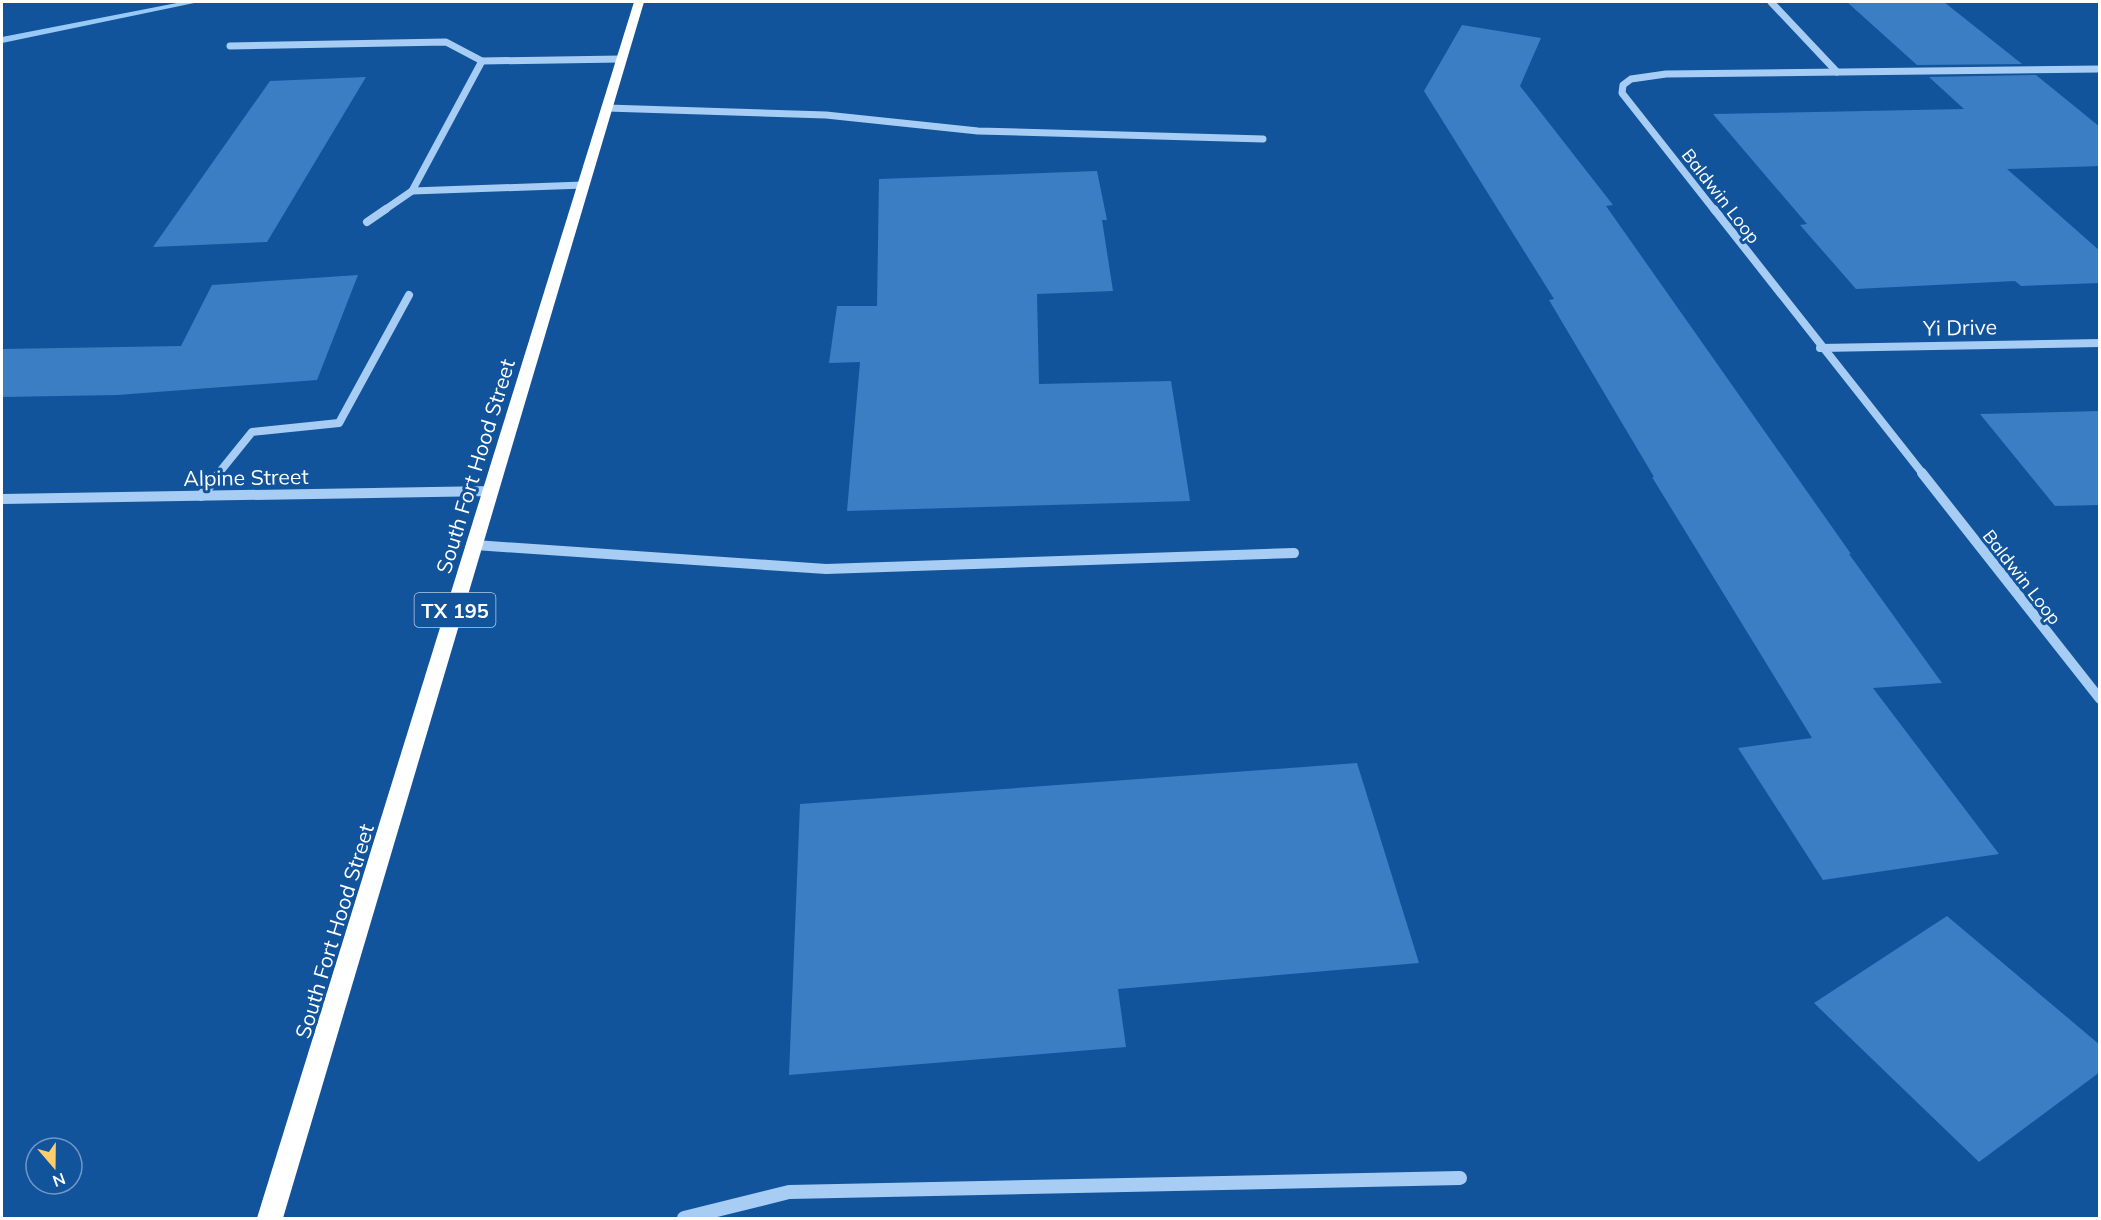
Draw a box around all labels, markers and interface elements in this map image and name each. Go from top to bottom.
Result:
street label: Baldwin Loop [1677,144,1765,248]
street label: Yi Drive [1922,313,1997,341]
street label: South Fort Hood Street [430,356,520,576]
street label: Alpine Street [183,463,309,491]
street label: Baldwin Loop [1978,525,2066,629]
road number: TX 195 [414,593,496,627]
street label: South Fort Hood Street [289,821,379,1041]
north arrow [24,1136,84,1196]
text: N [50,1169,68,1192]

